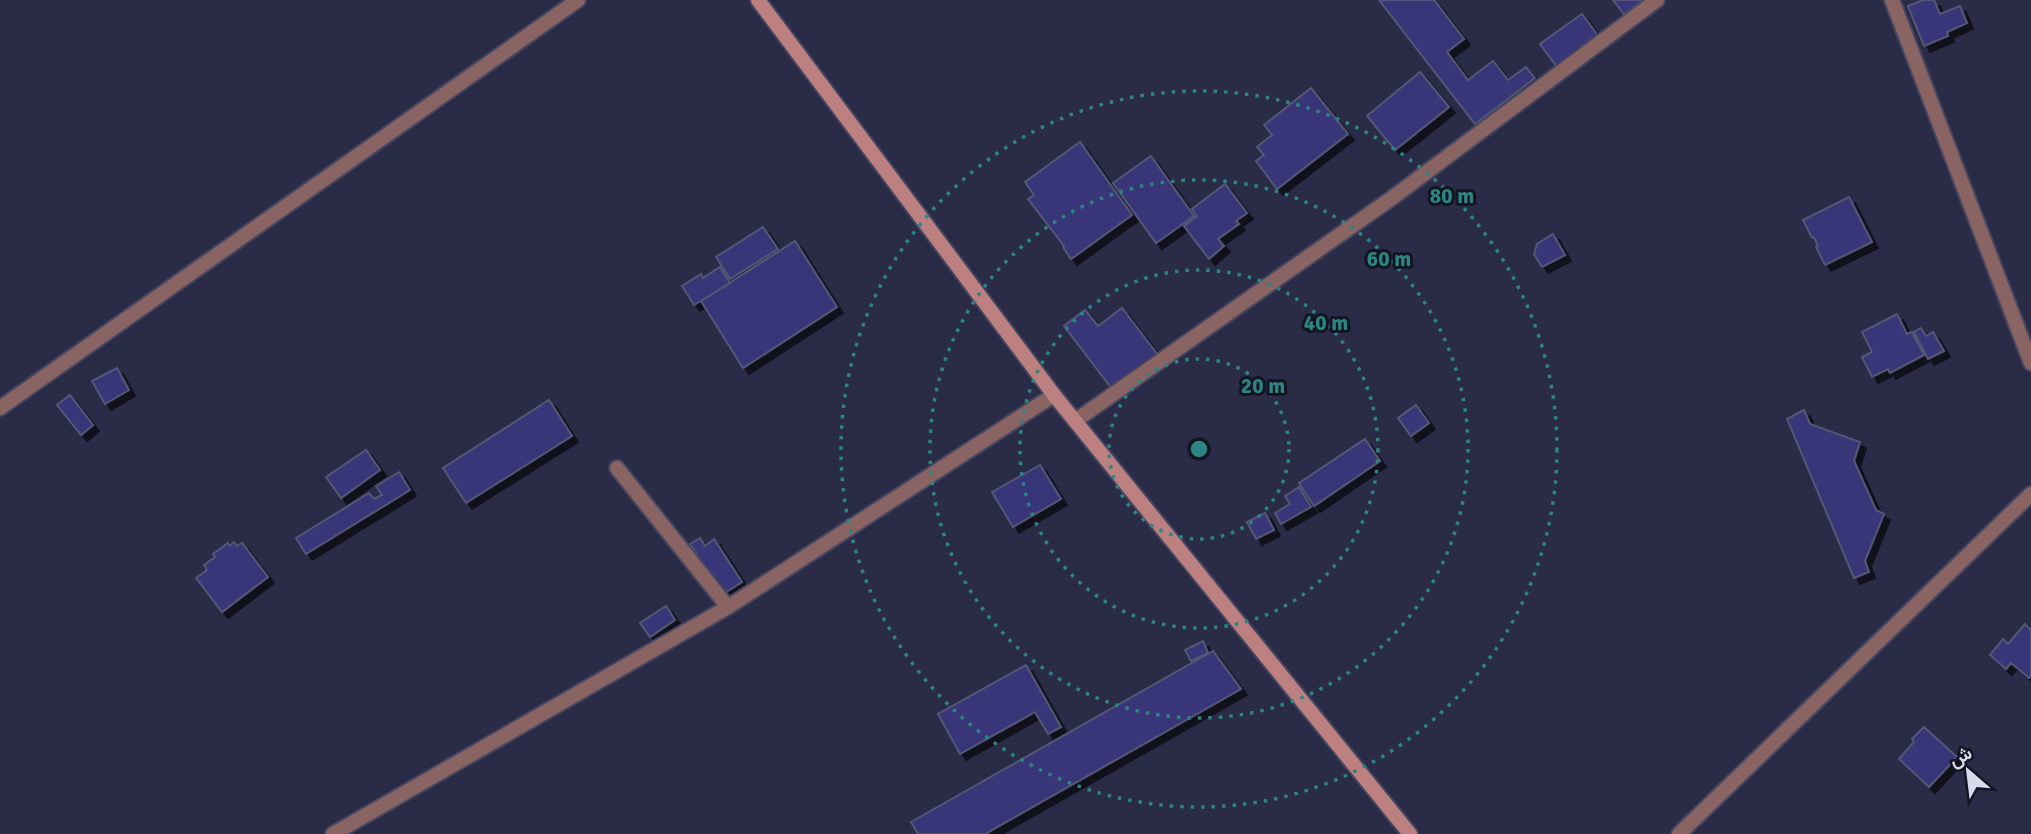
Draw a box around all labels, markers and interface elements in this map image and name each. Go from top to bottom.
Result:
text: 80 m [1430,183,1474,209]
text: 60 m [1367,246,1411,272]
text: 40 m [1304,310,1348,336]
text: 20 m [1241,373,1285,399]
centre of rings [1187,437,1211,461]
north arrow [1933,736,2003,806]
text: ش [1945,741,1976,773]

